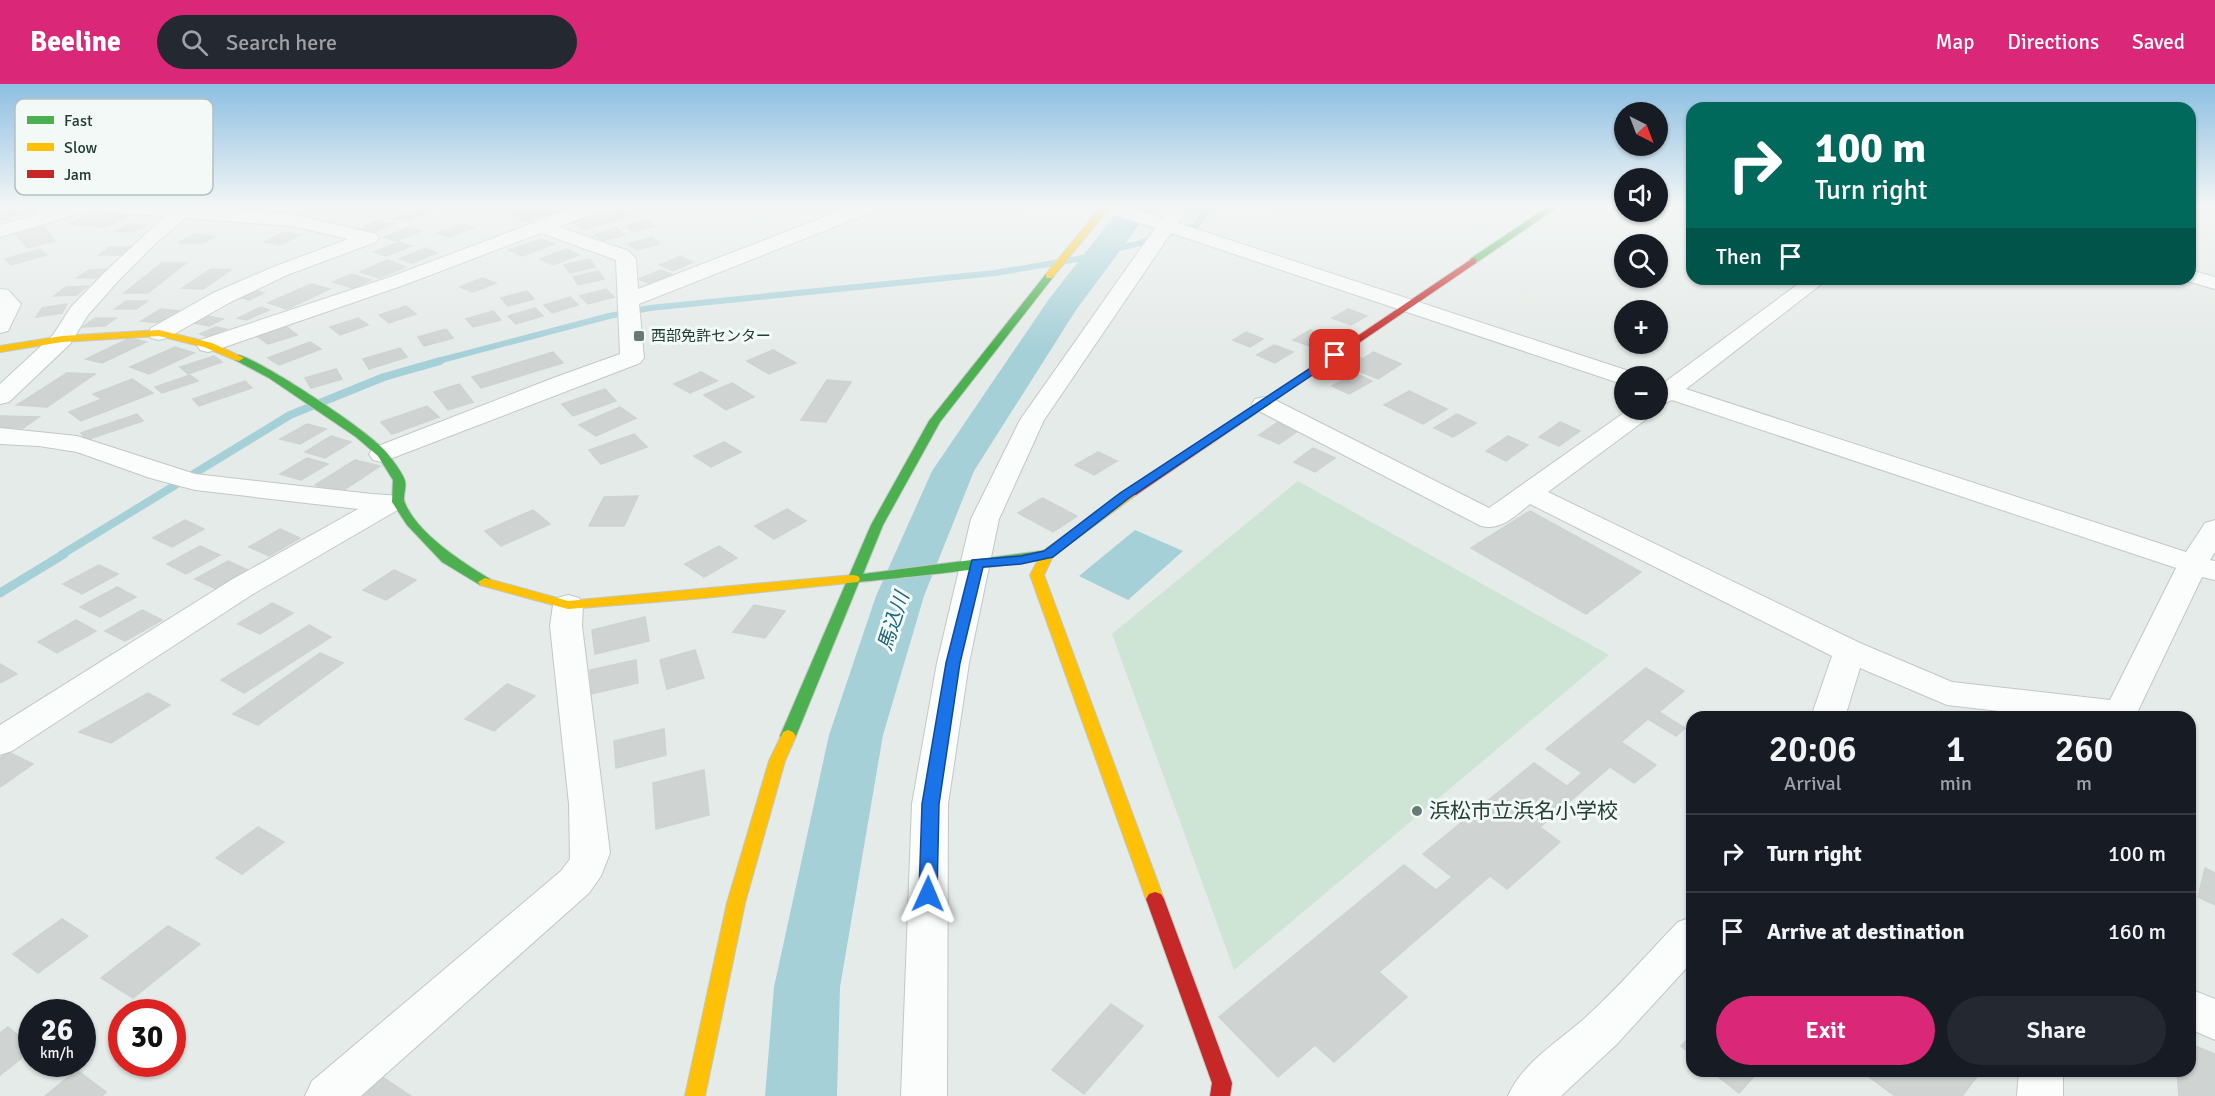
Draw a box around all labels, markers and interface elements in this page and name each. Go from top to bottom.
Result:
search box [157,15,577,69]
text: Beeline [30,25,121,59]
icon: search [178,26,211,59]
text: Search here [226,29,337,56]
text: Map [1936,29,1974,55]
text: Directions [2007,29,2099,55]
text: Saved [2132,29,2185,55]
legend [15,99,213,195]
north arrow [1614,102,1668,156]
map controls [1614,102,1668,420]
text: Fast [64,111,93,131]
text: 100 m [1815,123,1926,174]
icon: right [1716,126,1794,204]
text: Slow [64,138,98,158]
text: Jam [64,165,92,185]
button: sound [1614,168,1668,222]
text: Turn right [1815,174,1928,207]
button: search [1614,234,1668,288]
icon: arrive [1774,240,1807,273]
text: Then [1716,243,1762,270]
button: + [1614,300,1668,354]
place label: 西部免許センター [651,327,771,345]
marker: 西部免許センター [632,329,646,343]
pin [1309,329,1360,380]
icon: arrive [1318,338,1351,371]
button: − [1614,366,1668,420]
water label: 馬込川 [872,587,915,654]
text: 20:06 [1769,727,1857,772]
text: 1 [1946,727,1966,772]
text: 260 [2055,727,2113,772]
text: Arrival [1784,771,1842,796]
text: min [1940,771,1972,796]
text: m [2076,771,2092,796]
place label: 浜松市立浜名小学校 [1429,798,1618,824]
marker: 浜松市立浜名小学校 [1410,804,1424,818]
icon: right [1716,837,1749,870]
text: Turn right [1767,840,1862,867]
text: 100 m [2108,840,2166,867]
position arrow [896,862,960,926]
icon: arrive [1716,915,1749,948]
text: Arrive at destination [1767,918,1964,945]
text: 160 m [2108,918,2166,945]
button: Exit [1716,996,1935,1065]
button: Share [1947,996,2166,1065]
speed limit sign: 30 [108,999,186,1077]
text: 26 [41,1012,73,1049]
text: km/h [40,1044,74,1062]

